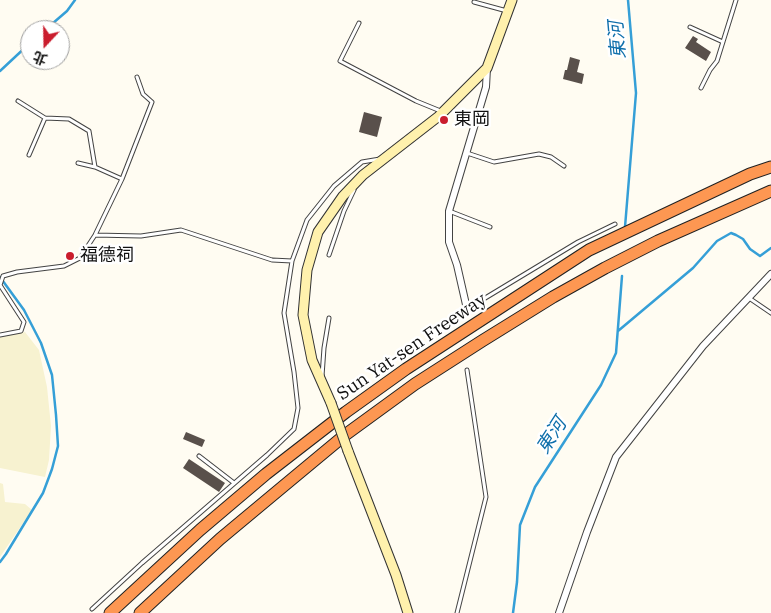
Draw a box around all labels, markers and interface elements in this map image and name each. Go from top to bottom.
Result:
north arrow [20,20,70,70]
water label: 東河 [605,20,631,60]
text: 北 [30,47,50,69]
place label: 東岡 [454,109,490,131]
marker: 東岡 [438,114,450,126]
place label: 福德祠 [80,245,134,267]
marker: 福德祠 [64,250,76,262]
street label: Sun Yat-sen Freeway [333,289,491,405]
water label: 東河 [532,414,572,458]

